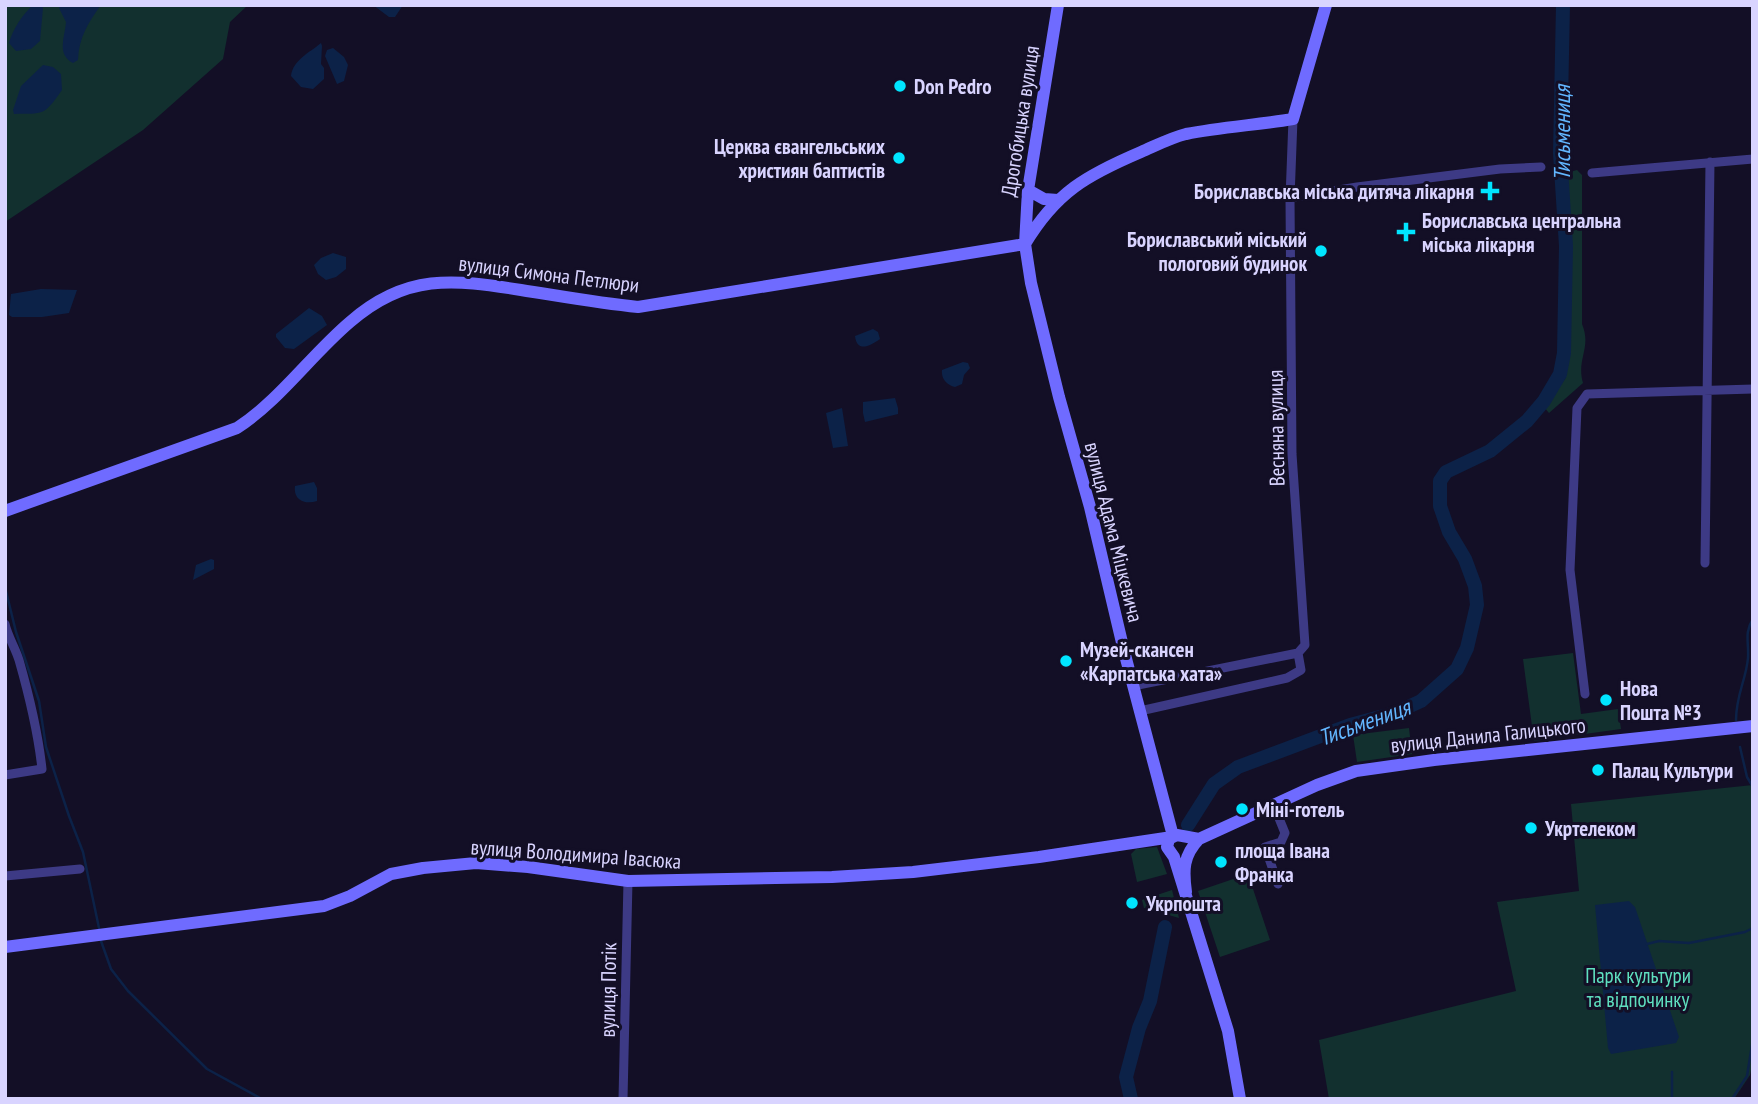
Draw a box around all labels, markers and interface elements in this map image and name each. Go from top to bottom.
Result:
street label: Дрогобицька вулиця [995,44,1045,198]
place label: Don Pedro [914,73,992,100]
marker: Don Pedro [892,78,908,94]
water label: Тисьмениця [1547,83,1576,181]
place label: Церква євангельських християн баптистів [714,133,886,184]
marker: Церква євангельських християн баптистів [891,150,907,166]
place label: Бориславська міська дитяча лікарня [1194,178,1474,205]
marker: Бориславська міська дитяча лікарня [1480,181,1500,201]
place label: Бориславська центральна міська лікарня [1422,207,1621,258]
marker: Бориславська центральна міська лікарня [1396,222,1416,242]
place label: Бориславський міський пологовий будинок [1127,226,1307,277]
marker: Бориславський міський пологовий будинок [1313,243,1329,259]
street label: вулиця Симона Петлюри [457,250,641,298]
street label: Весняна вулиця [1261,370,1291,486]
street label: вулиця Адама Міцкевича [1079,439,1149,625]
place label: Музей-скансен «Карпатська хата» [1080,636,1223,687]
marker: Музей-скансен «Карпатська хата» [1058,653,1074,669]
place label: Нова Пошта №3 [1620,675,1702,726]
water label: Тисьмениця [1314,691,1416,752]
marker: Нова Пошта №3 [1598,692,1614,708]
street label: вулиця Данила Галицького [1389,711,1587,759]
place label: Палац Культури [1612,757,1733,784]
marker: Палац Культури [1590,762,1606,778]
place label: Міні-готель [1256,796,1345,823]
marker: Міні-готель [1234,801,1250,817]
place label: Укртелеком [1544,815,1636,842]
marker: Укртелеком [1523,820,1539,836]
street label: вулиця Володимира Івасюка [470,833,682,875]
place label: площа Івана Франка [1235,837,1330,888]
marker: площа Івана Франка [1213,854,1229,870]
place label: Укрпошта [1145,890,1221,917]
marker: Укрпошта [1124,895,1140,911]
street label: вулиця Потік [594,942,622,1038]
park label: Парк культури та відпочинку [1585,962,1691,1013]

